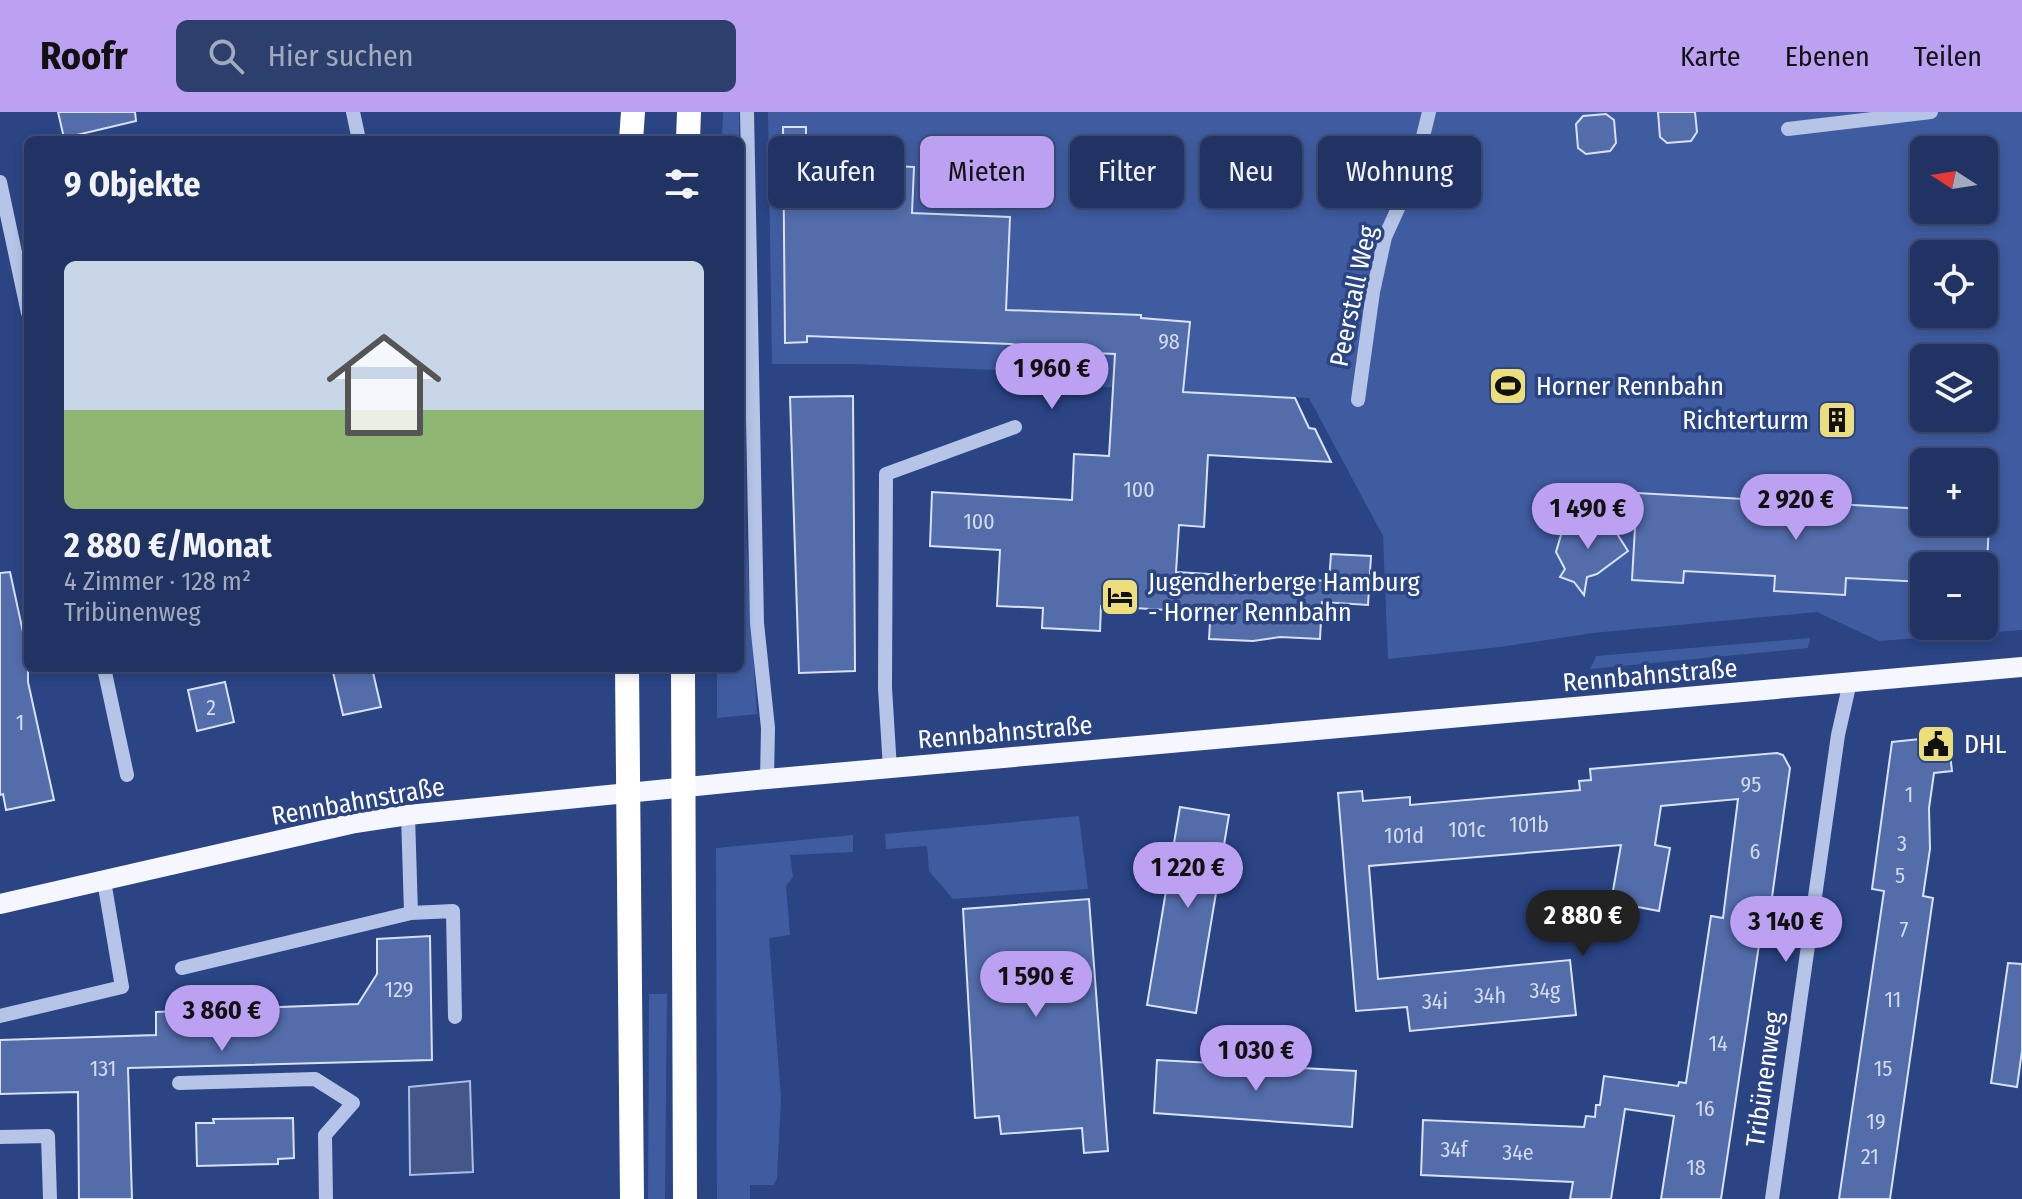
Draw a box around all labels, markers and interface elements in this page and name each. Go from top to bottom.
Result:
search box [176,20,736,92]
text: Roofr [40,33,128,79]
icon: search [204,34,248,78]
text: Hier suchen [268,38,414,74]
text: Karte [1680,40,1741,73]
text: Ebenen [1785,40,1870,73]
text: Teilen [1914,40,1982,73]
chip: Kaufen [768,136,904,208]
chip: Mieten [920,136,1054,208]
chip: Filter [1070,136,1184,208]
chip: Neu [1200,136,1302,208]
chip: Wohnung [1318,136,1481,208]
north arrow [1910,136,1998,224]
map controls [1910,136,1998,640]
icon: filters [660,162,704,206]
text: 9 Objekte [64,164,200,205]
street label: Peerstall Weg [1323,222,1384,369]
button: locate [1910,240,1998,328]
icon: home [312,313,456,457]
house number: 98 [1158,328,1180,355]
pin: 1 960 € [978,343,1126,411]
button: layers [1910,344,1998,432]
text: 1 960 € [1014,353,1091,384]
sports icon: Horner Rennbahn [1487,365,1529,407]
place label: Horner Rennbahn [1536,371,1724,402]
building icon: Richterturm [1816,399,1858,441]
place label: Richterturm [1682,405,1809,436]
button: + [1910,448,1998,536]
pin: 2 920 € [1722,474,1870,542]
house number: 100 [1123,476,1155,503]
pin: 1 490 € [1514,483,1662,551]
text: 2 920 € [1758,484,1834,515]
text: 1 490 € [1550,493,1626,524]
house number: 100 [963,508,995,535]
text: 2 880 €/Monat [64,525,272,566]
button: − [1910,552,1998,640]
text: 4 Zimmer · 128 m² [64,566,251,597]
place label: Jugendherberge Hamburg - Horner Rennbahn [1148,567,1420,628]
hotel icon: Jugendherberge Hamburg - Horner Rennbahn [1099,576,1141,618]
text: Tribünenweg [64,597,201,628]
street label: Rennbahnstraße [1561,652,1739,699]
house number: 2 [206,694,216,721]
house number: 1 [16,709,24,736]
street label: Rennbahnstraße [916,709,1094,756]
public building icon: DHL [1915,723,1957,765]
place label: DHL [1964,729,2007,760]
street label: Rennbahnstraße [269,771,447,832]
house number: 95 [1741,771,1761,798]
house number: 1 [1905,781,1913,808]
house number: 101b [1509,811,1549,838]
house number: 101c [1448,816,1486,843]
house number: 101d [1384,822,1424,849]
house number: 3 [1897,830,1907,857]
house number: 6 [1750,838,1761,865]
pin: 1 220 € [1114,842,1262,910]
text: 1 220 € [1151,852,1225,883]
house number: 5 [1895,862,1905,889]
pin: 2 880 € [1509,890,1657,958]
pin: 3 140 € [1712,896,1860,964]
text: 2 880 € [1544,900,1622,931]
text: 3 140 € [1748,906,1824,937]
house number: 7 [1900,916,1909,943]
pin: 1 590 € [962,951,1110,1019]
text: 1 590 € [998,961,1074,992]
house number: 129 [385,976,413,1003]
house number: 34g [1530,977,1561,1004]
house number: 34h [1474,982,1506,1009]
pin: 3 860 € [148,985,296,1053]
house number: 11 [1885,986,1901,1013]
house number: 34i [1422,988,1448,1015]
text: 3 860 € [183,995,261,1026]
street label: Tribünenweg [1740,1008,1789,1149]
pin: 1 030 € [1182,1025,1330,1093]
house number: 14 [1708,1030,1728,1057]
text: 1 030 € [1218,1035,1294,1066]
house number: 131 [90,1055,116,1082]
house number: 15 [1874,1055,1892,1082]
house number: 16 [1695,1095,1715,1122]
house number: 19 [1866,1108,1886,1135]
house number: 34f [1440,1136,1469,1163]
house number: 34e [1502,1139,1534,1166]
house number: 21 [1861,1143,1879,1170]
house number: 18 [1686,1154,1706,1181]

